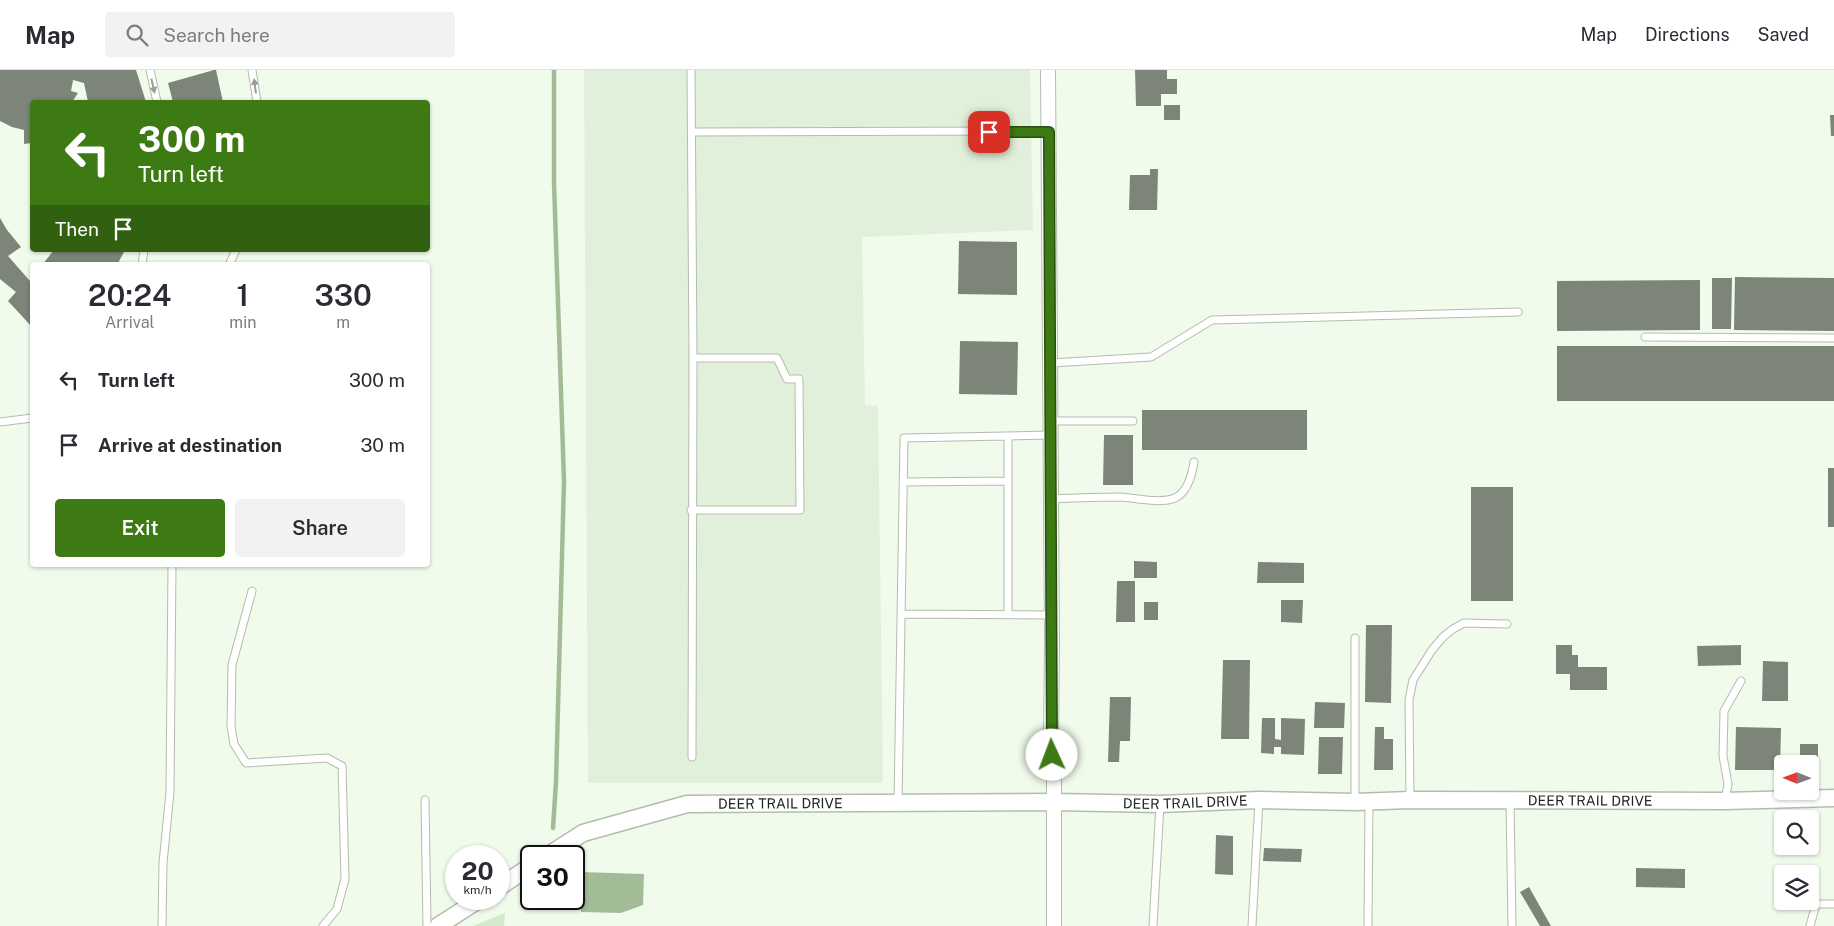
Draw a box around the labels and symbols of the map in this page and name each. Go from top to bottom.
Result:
one-way arrow [251,78,259,94]
one-way arrow [150,79,158,95]
pin [968,111,1010,153]
position arrow [1025,728,1077,780]
north arrow [1774,755,1819,800]
street label: DEER TRAIL DRIVE [1123,792,1248,812]
street label: DEER TRAIL DRIVE [1528,792,1653,809]
street label: DEER TRAIL DRIVE [718,795,843,812]
speed limit sign: 30 [520,845,585,910]

